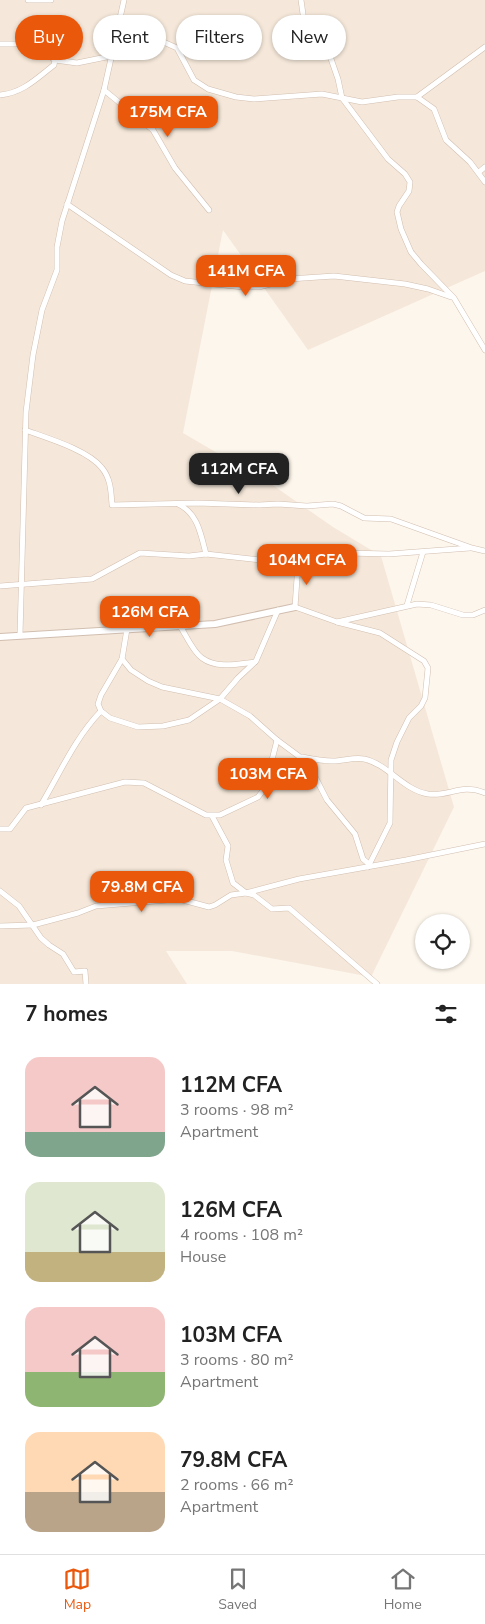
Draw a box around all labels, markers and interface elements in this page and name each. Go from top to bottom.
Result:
chip: Buy [15,15,83,60]
chip: Rent [93,15,166,60]
chip: Filters [176,15,262,60]
chip: New [272,15,346,60]
pin: 175M CFA [116,96,220,138]
text: 175M CFA [129,101,207,123]
pin: 141M CFA [194,254,298,297]
text: 141M CFA [207,260,285,282]
pin: 112M CFA [187,452,291,495]
text: 112M CFA [200,458,278,480]
pin: 104M CFA [255,544,359,586]
text: 104M CFA [268,549,346,571]
pin: 126M CFA [98,596,202,638]
text: 126M CFA [111,601,189,623]
pin: 103M CFA [216,758,320,800]
text: 103M CFA [229,763,307,785]
pin: 79.8M CFA [85,870,199,913]
text: 79.8M CFA [101,876,183,898]
map controls [415,914,470,969]
button: locate [415,914,470,969]
text: 7 homes [25,1000,108,1028]
icon: filters [432,1000,460,1028]
text: 112M CFA [180,1071,282,1099]
icon: home [65,1077,125,1137]
text: 3 rooms · 98 m² [180,1099,293,1121]
text: Apartment [180,1121,258,1143]
text: 126M CFA [180,1196,282,1224]
icon: home [65,1202,125,1262]
text: 4 rooms · 108 m² [180,1224,303,1246]
text: House [180,1246,226,1268]
text: 103M CFA [180,1321,282,1349]
icon: home [65,1327,125,1387]
text: 3 rooms · 80 m² [180,1349,293,1371]
text: Apartment [180,1371,258,1393]
text: 79.8M CFA [180,1446,287,1474]
icon: home [65,1452,125,1512]
text: 2 rooms · 66 m² [180,1474,293,1496]
text: Apartment [180,1496,258,1518]
tab: Map [63,1565,91,1614]
tab: Saved [218,1565,257,1614]
tab: Home [384,1565,422,1614]

